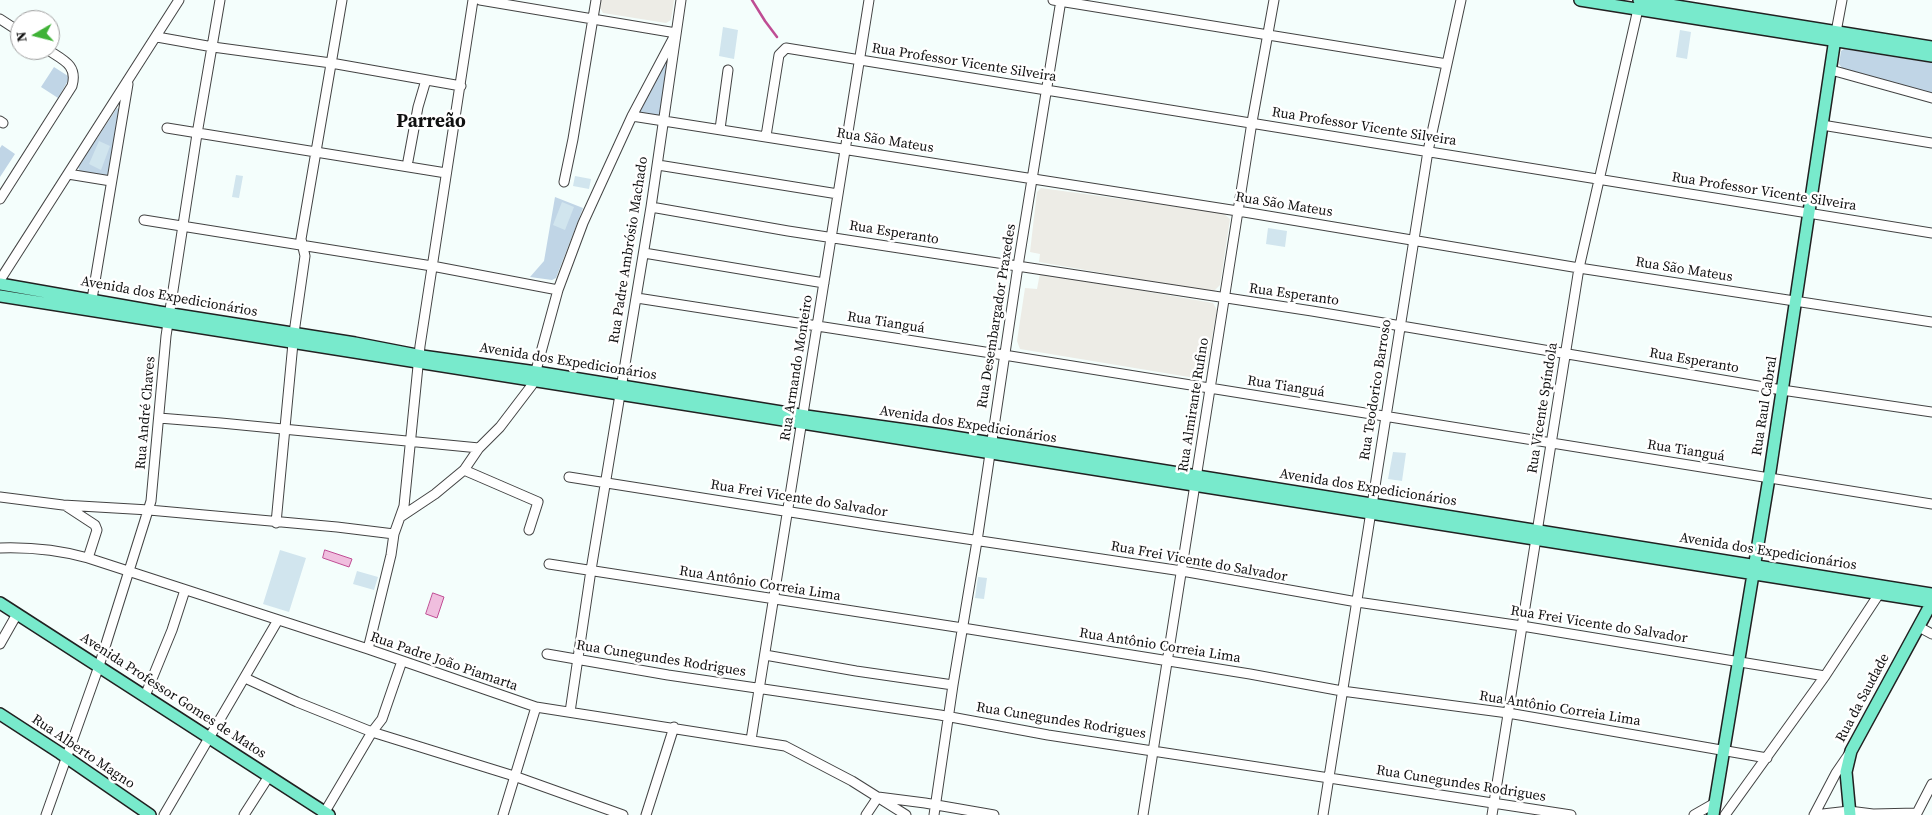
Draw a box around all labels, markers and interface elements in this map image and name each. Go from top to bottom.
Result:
north arrow [10,10,60,60]
text: N [11,31,32,43]
street label: Rua Professor Vicente Silveira [870,40,1058,86]
street label: Rua Professor Vicente Silveira [1270,104,1458,150]
district label: Parreão [396,111,466,133]
street label: Rua São Mateus [835,125,935,157]
street label: Rua Padre Ambrósio Machado [606,155,652,345]
street label: Rua Professor Vicente Silveira [1670,169,1858,215]
street label: Rua São Mateus [1234,189,1334,221]
street label: Rua Esperanto [848,218,940,248]
street label: Rua Desembargador Praxedes [974,223,1020,409]
street label: Rua São Mateus [1634,254,1734,286]
street label: Avenida dos Expedicionários [79,273,259,321]
street label: Rua Esperanto [1248,280,1340,310]
street label: Rua Armando Monteiro [777,294,817,442]
street label: Rua Tianguá [846,309,926,337]
street label: Rua Teodorico Barroso [1357,318,1395,462]
street label: Rua Almirante Rufino [1175,337,1213,473]
street label: Avenida dos Expedicionários [478,340,658,384]
street label: Rua Vicente Spíndola [1524,341,1562,475]
street label: Rua Esperanto [1648,345,1740,377]
street label: Rua Raul Cabral [1749,355,1781,457]
street label: Rua André Chaves [133,356,159,470]
street label: Rua Tianguá [1246,373,1326,401]
street label: Avenida dos Expedicionários [878,403,1058,447]
street label: Rua Tianguá [1646,437,1726,465]
street label: Avenida dos Expedicionários [1278,466,1458,510]
street label: Rua Frei Vicente do Salvador [709,477,889,521]
street label: Avenida dos Expedicionários [1678,530,1858,574]
street label: Rua Frei Vicente do Salvador [1109,538,1289,586]
street label: Rua Antônio Correia Lima [678,563,842,605]
street label: Rua Frei Vicente do Salvador [1509,603,1689,647]
street label: Rua Antônio Correia Lima [1078,625,1242,667]
street label: Rua Padre João Piamarta [368,629,520,695]
street label: Avenida Professor Gomes de Matos [77,630,269,762]
street label: Rua Cunegundes Rodrigues [575,637,747,681]
street label: Rua da Saudade [1833,651,1893,745]
street label: Rua Antônio Correia Lima [1478,688,1642,730]
street label: Rua Cunegundes Rodrigues [975,699,1147,743]
street label: Rua Alberto Magno [28,711,138,793]
street label: Rua Cunegundes Rodrigues [1375,762,1547,806]

